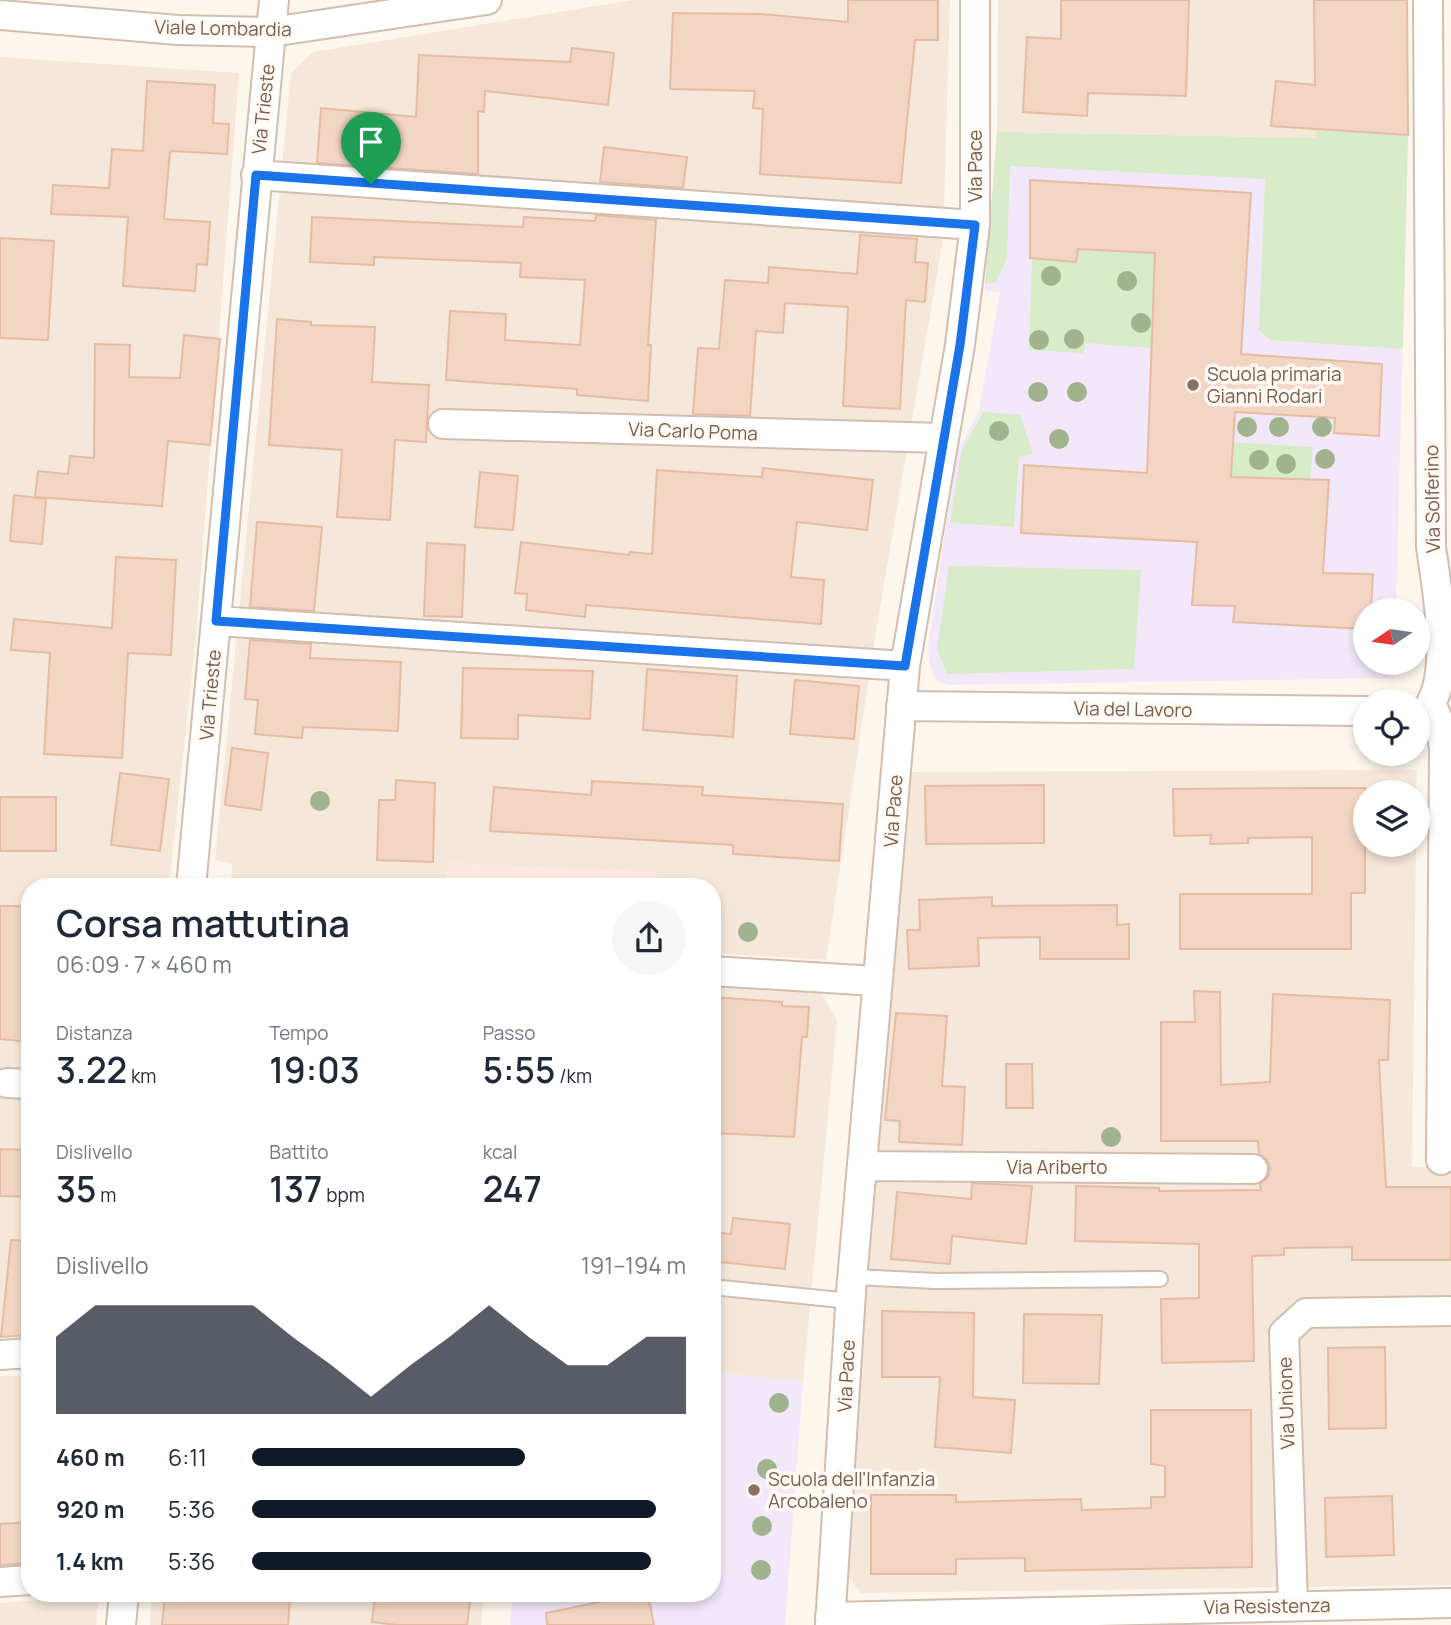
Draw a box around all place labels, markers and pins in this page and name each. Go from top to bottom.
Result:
pin [341,112,401,184]
place label: Scuola primaria Gianni Rodari [1207,361,1342,409]
marker: Scuola primaria Gianni Rodari [1185,377,1201,393]
place label: Scuola dell'Infanzia Arcobaleno [768,1466,935,1514]
marker: Scuola dell'Infanzia Arcobaleno [746,1482,762,1498]

